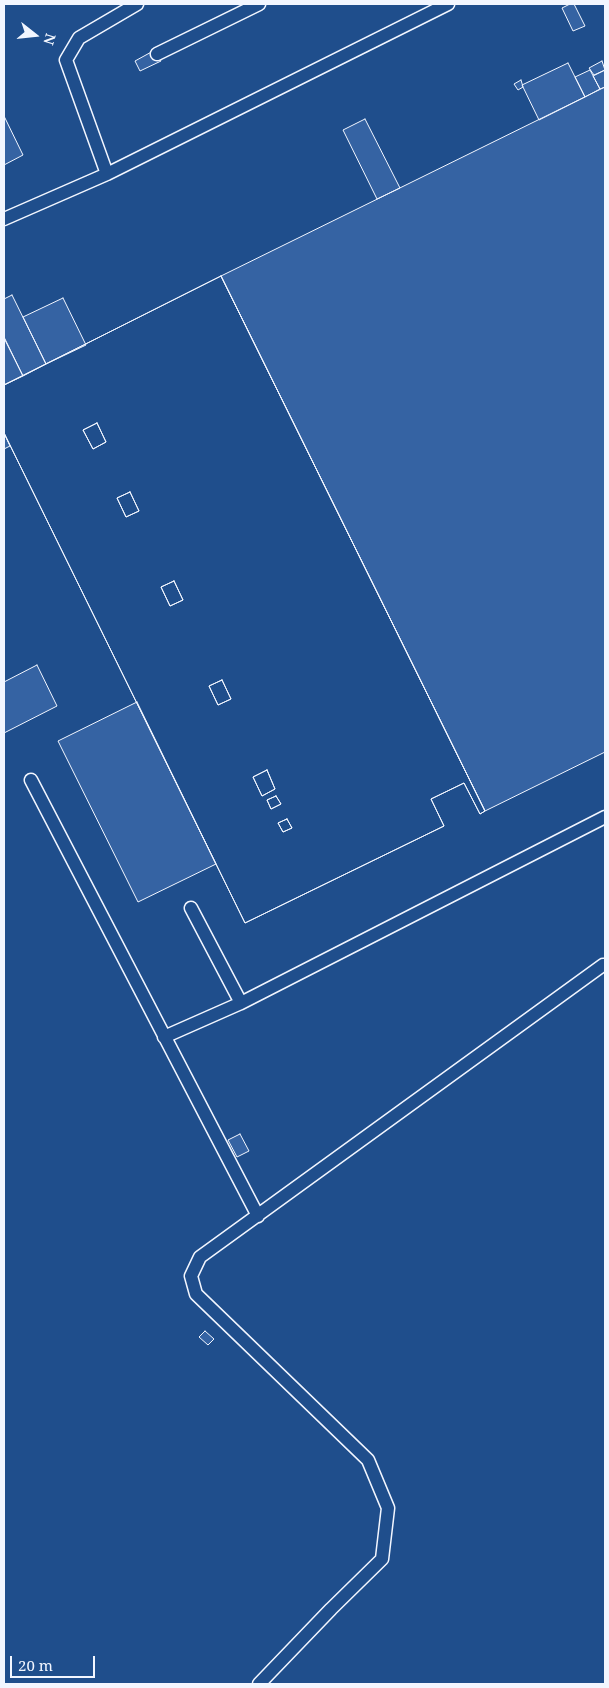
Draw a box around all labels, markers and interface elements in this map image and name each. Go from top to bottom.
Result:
north arrow [10,10,60,60]
text: N [39,31,61,47]
scale bar [12,1646,98,1678]
text: 20 m [18,1655,53,1675]

